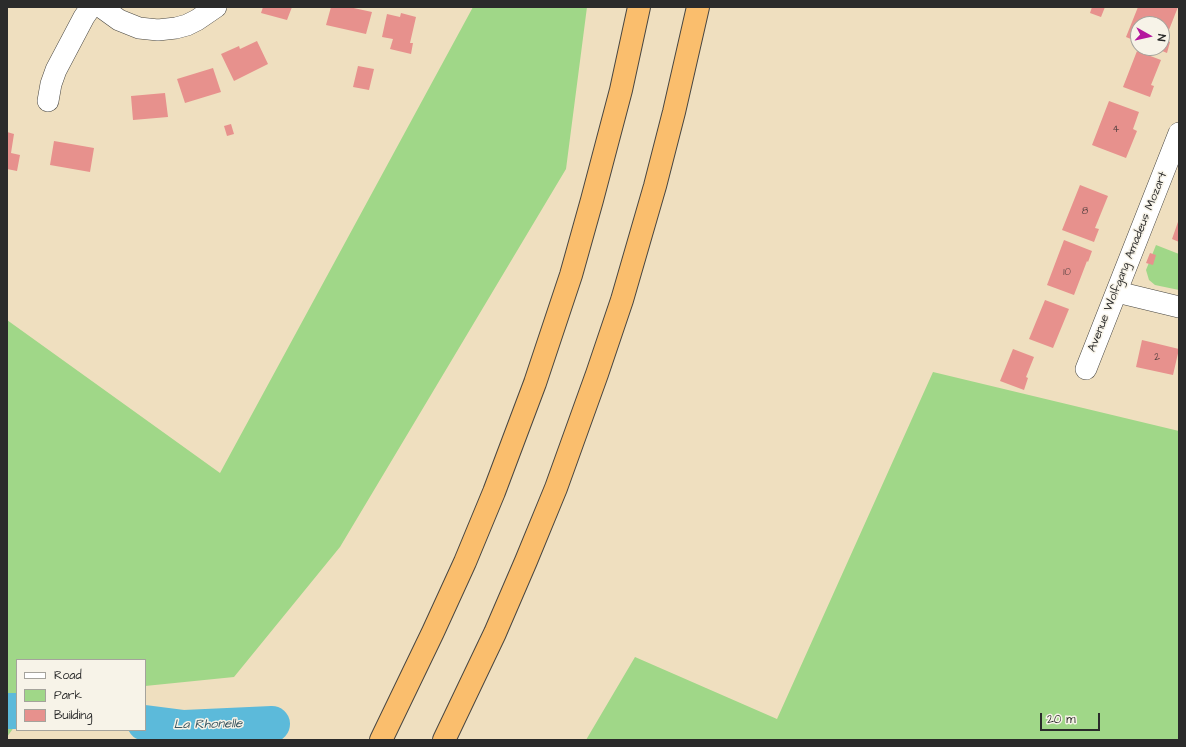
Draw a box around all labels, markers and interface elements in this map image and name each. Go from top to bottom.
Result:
north arrow [1130,16,1170,56]
text: N [1153,33,1169,42]
house number: 4 [1113,124,1119,136]
street label: Avenue Wolfgang Amadeus Mozart [1085,170,1171,354]
house number: 8 [1082,206,1088,218]
house number: 10 [1063,267,1071,279]
house number: 2 [1154,352,1160,364]
legend [16,659,146,731]
text: Road [54,667,82,684]
text: Park [54,687,82,704]
scale bar [1042,705,1102,731]
text: Building [54,707,92,724]
text: 20 m [1047,711,1076,728]
water label: La Rhonelle [174,717,242,733]

